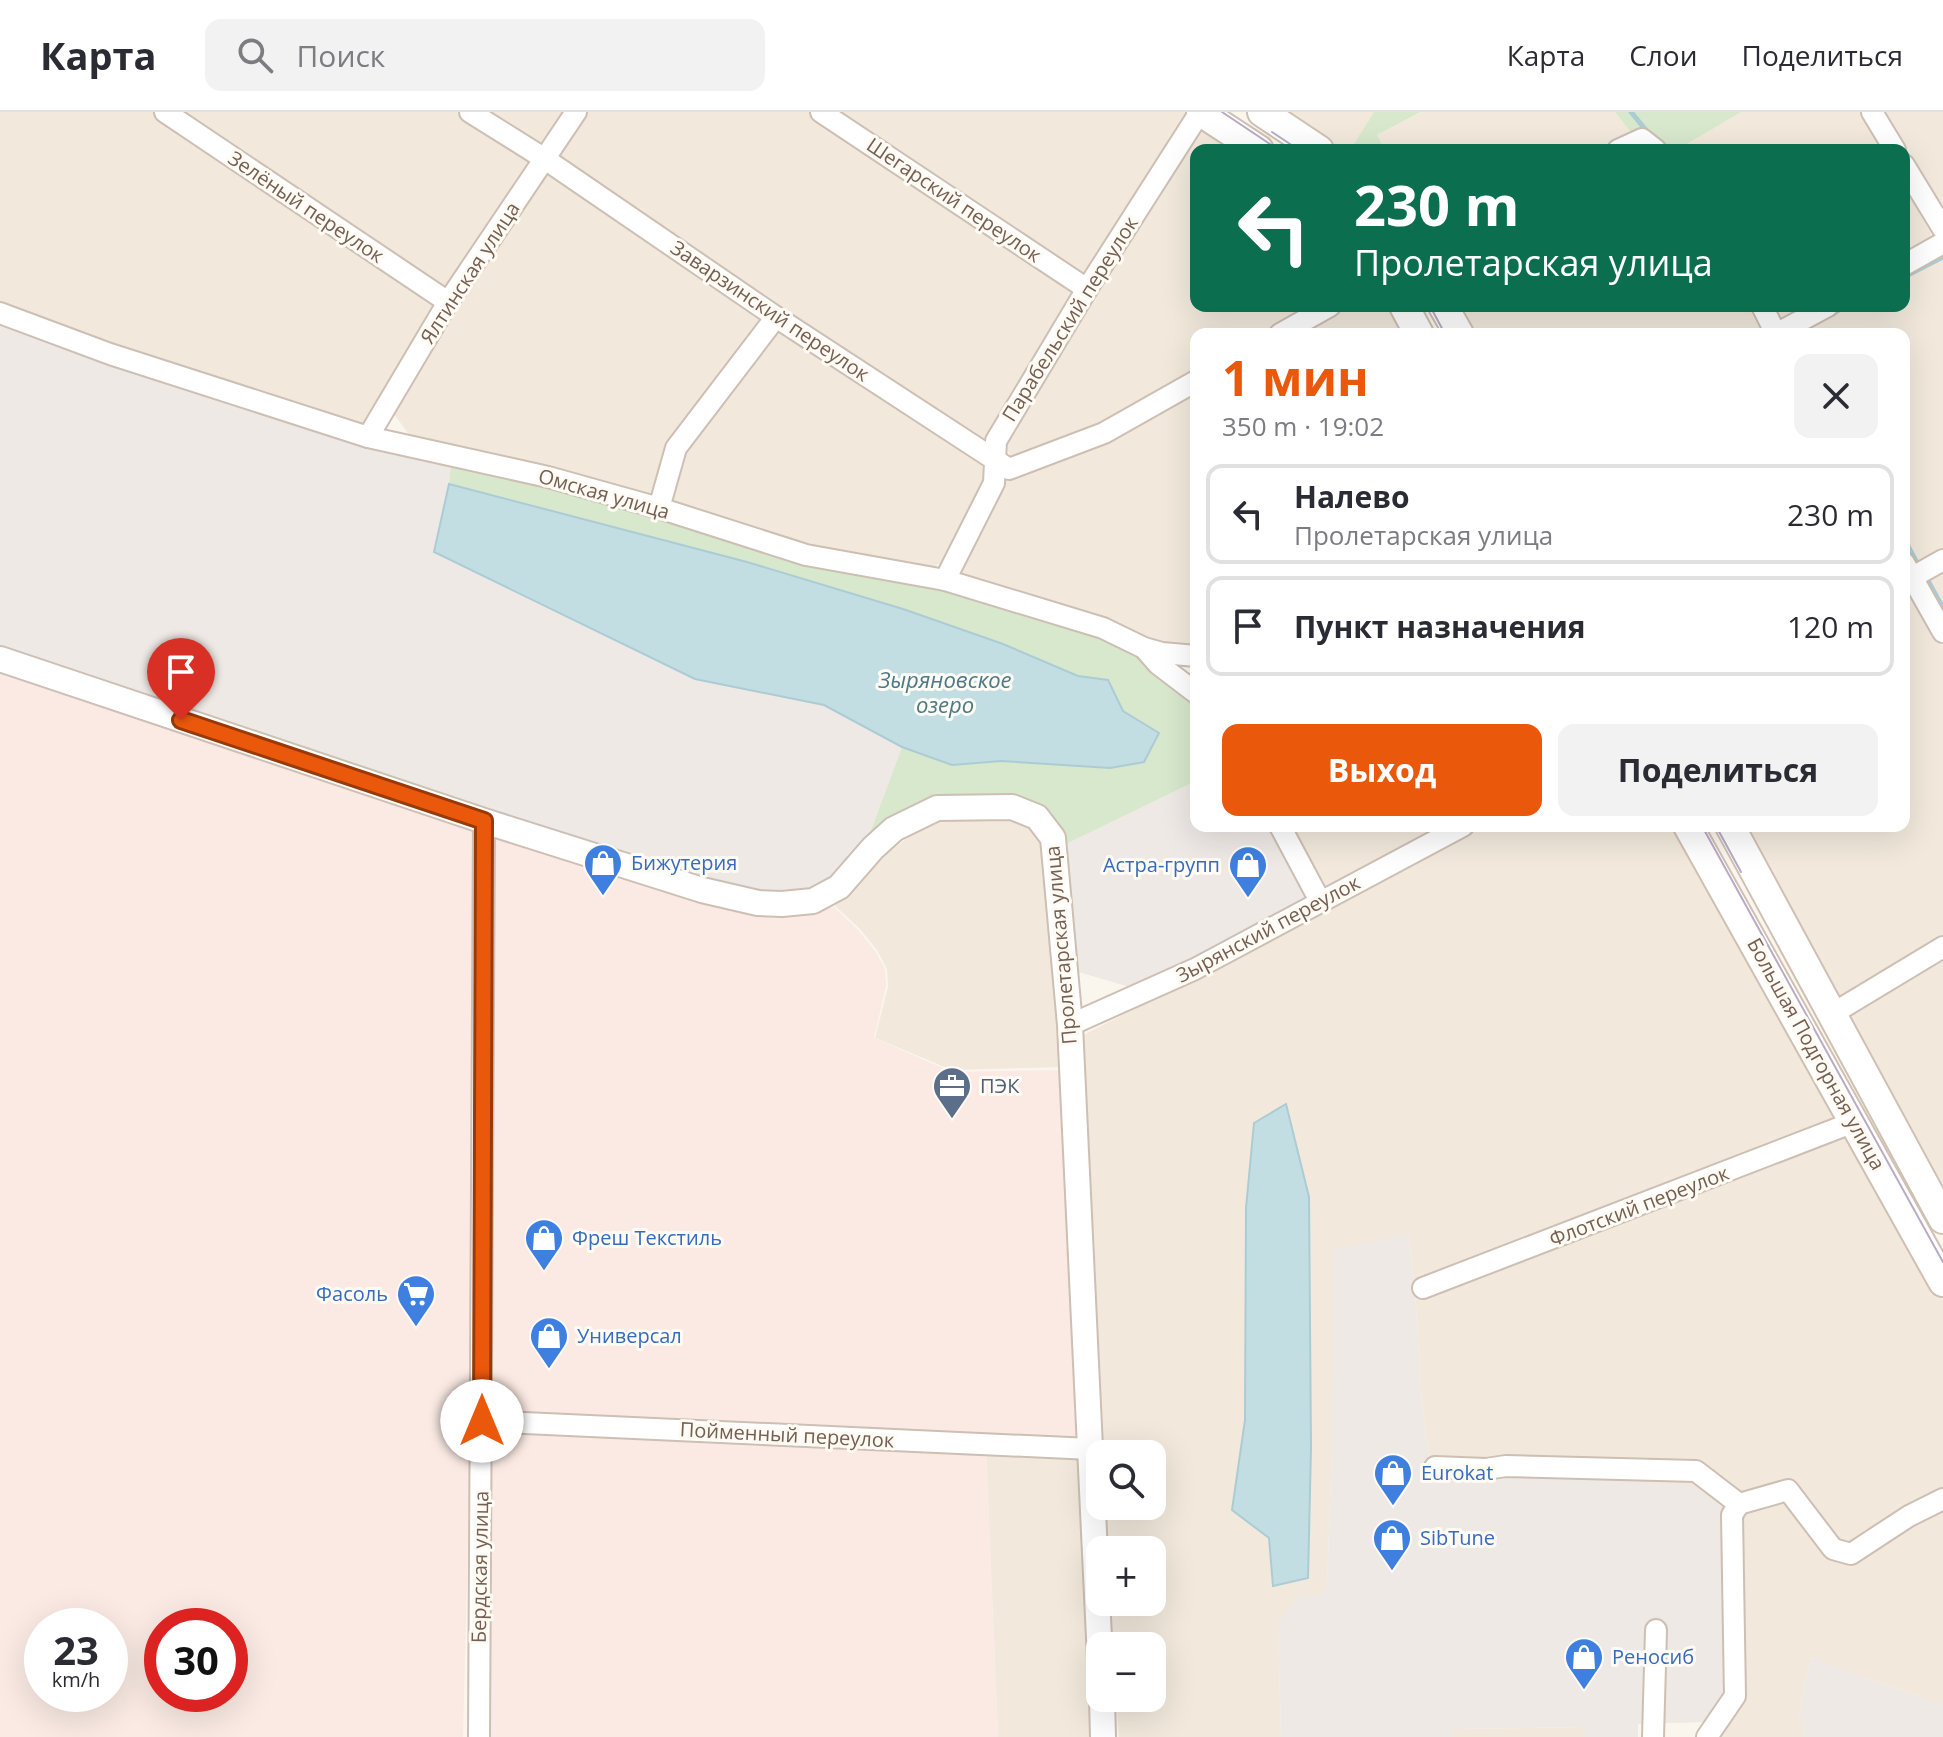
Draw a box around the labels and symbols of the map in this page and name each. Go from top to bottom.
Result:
street label: Шегарский переулок [862,131,1047,269]
street label: Зелёный переулок [223,144,390,269]
street label: Ялтинская улица [414,197,526,349]
street label: Парабельский переулок [995,211,1144,426]
street label: Заварзинский переулок [666,234,875,388]
street label: Омская улица [535,462,673,525]
pin [147,638,215,720]
water label: Зыряновское озеро [877,664,1012,719]
shop icon: Бижутерия [582,842,624,897]
shop icon: Астра-групп [1227,844,1269,899]
street label: Пролетарская улица [1038,845,1083,1046]
place label: Бижутерия [631,849,737,876]
place label: Астра-групп [1103,851,1220,878]
street label: Зырянский переулок [1171,868,1365,988]
street label: Большая Подгорная улица [1741,933,1892,1175]
office icon: ПЭК [931,1065,973,1120]
place label: ПЭК [980,1072,1020,1099]
street label: Флотский переулок [1545,1159,1733,1252]
shop icon: Фреш Текстиль [523,1217,565,1272]
place label: Фреш Текстиль [572,1224,722,1251]
supermarket icon: Фасоль [395,1273,437,1328]
place label: Фасоль [316,1280,388,1307]
shop icon: Универсал [528,1315,570,1370]
place label: Универсал [577,1322,682,1349]
position arrow [440,1379,524,1463]
street label: Пойменный переулок [679,1415,896,1454]
shop icon: Eurokat [1372,1452,1414,1507]
place label: Eurokat [1421,1459,1493,1486]
street label: Бердская улица [465,1491,494,1643]
shop icon: SibTune [1371,1517,1413,1572]
place label: SibTune [1420,1524,1495,1551]
speed limit sign: 30 [144,1608,248,1712]
shop icon: Реносиб [1563,1636,1605,1691]
place label: Реносиб [1612,1643,1694,1670]

